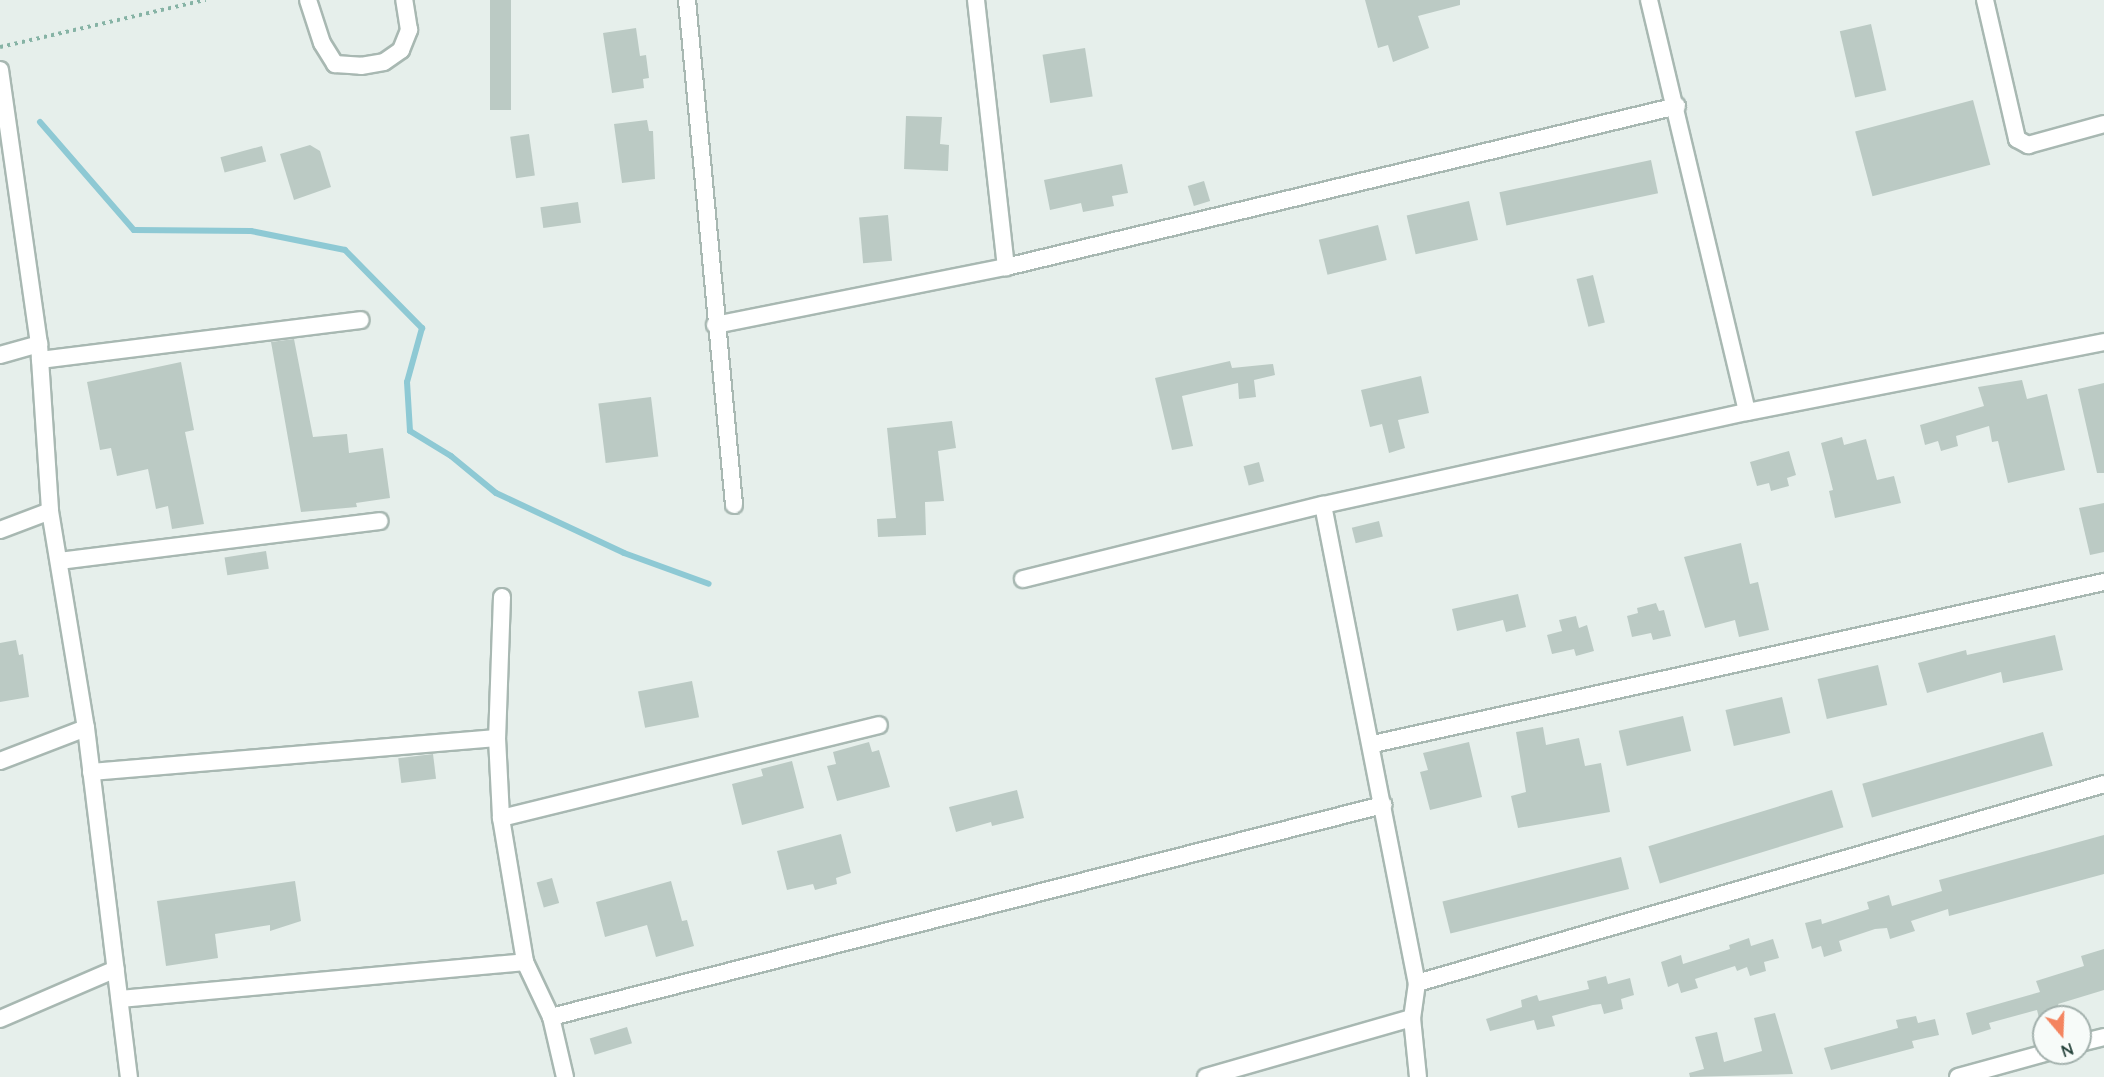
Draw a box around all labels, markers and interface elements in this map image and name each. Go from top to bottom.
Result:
north arrow [2032,1005,2092,1065]
text: N [2058,1039,2076,1061]

